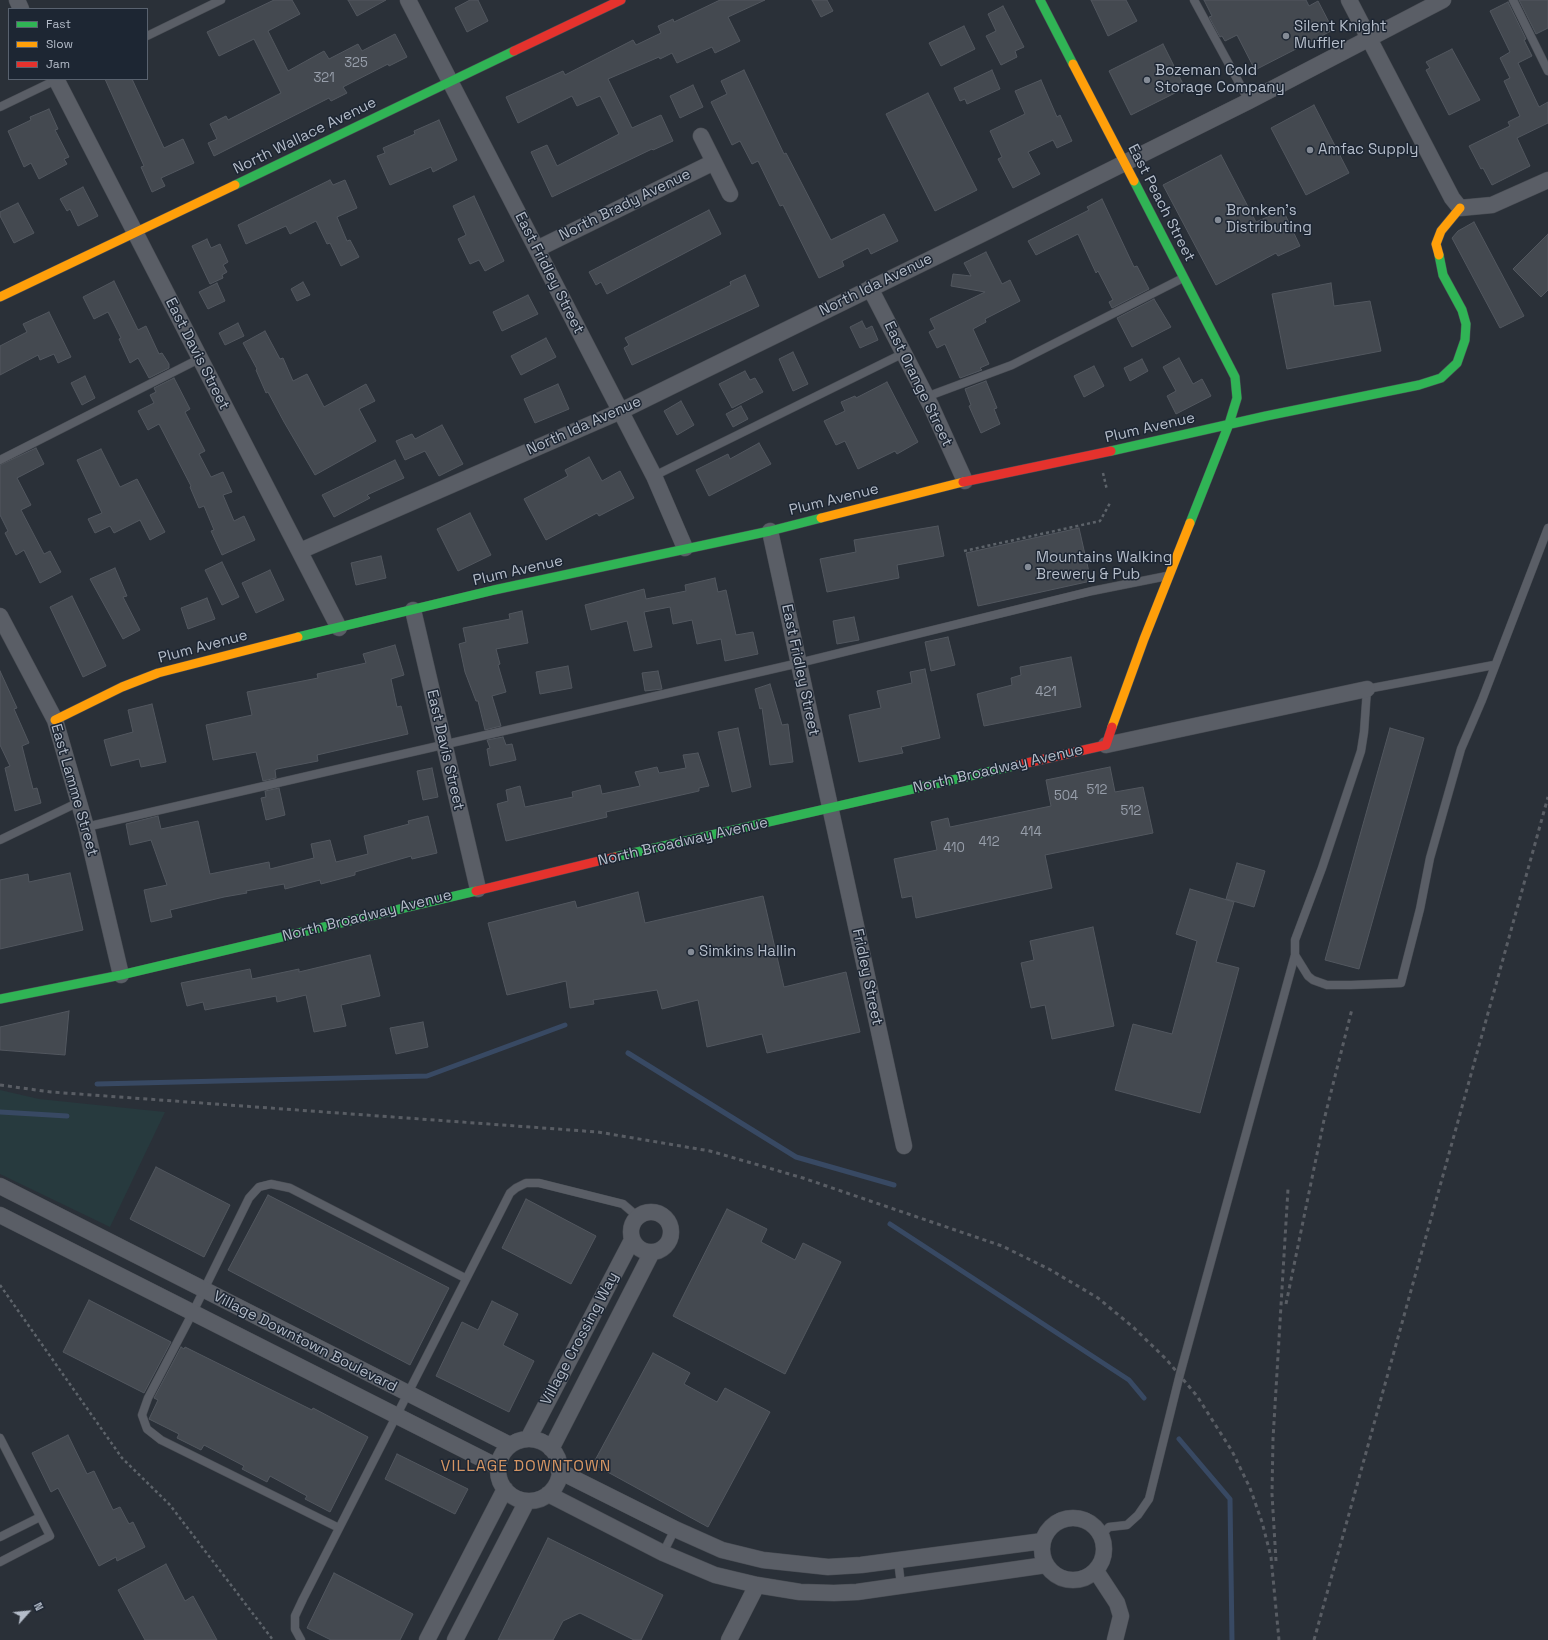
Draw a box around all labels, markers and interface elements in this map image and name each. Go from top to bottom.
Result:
legend [8,8,148,80]
text: Fast [46,16,71,32]
place label: Silent Knight Muffler [1294,18,1387,53]
marker: Silent Knight Muffler [1281,31,1291,41]
text: Slow [46,36,73,52]
house number: 325 [344,55,368,71]
text: Jam [46,56,70,72]
place label: Bozeman Cold Storage Company [1155,62,1285,97]
house number: 321 [313,70,335,86]
marker: Bozeman Cold Storage Company [1142,75,1152,85]
street label: North Wallace Avenue [231,94,379,178]
street label: East Peach Street [1124,141,1198,265]
place label: Amfac Supply [1318,141,1418,159]
marker: Amfac Supply [1305,145,1315,155]
street label: North Brady Avenue [556,165,694,245]
place label: Bronken's Distributing [1226,202,1312,237]
street label: East Fridley Street [511,209,587,337]
marker: Bronken's Distributing [1213,215,1223,225]
street label: North Ida Avenue [817,250,935,320]
street label: East Davis Street [161,295,233,413]
street label: East Orange Street [880,319,956,449]
street label: North Ida Avenue [524,393,644,459]
street label: Plum Avenue [1103,409,1197,447]
street label: Plum Avenue [787,480,881,520]
place label: Mountains Walking Brewery & Pub [1036,549,1172,584]
street label: Plum Avenue [471,552,565,590]
marker: Mountains Walking Brewery & Pub [1023,562,1033,572]
street label: East Fridley Street [777,603,823,737]
street label: Plum Avenue [156,626,250,668]
house number: 421 [1035,684,1057,700]
street label: East Davis Street [422,688,468,812]
street label: East Lamme Street [47,722,101,858]
street label: North Broadway Avenue [911,741,1085,797]
house number: 512 [1087,782,1107,798]
house number: 504 [1054,788,1078,804]
house number: 512 [1121,803,1141,819]
street label: North Broadway Avenue [596,814,770,870]
house number: 414 [1020,824,1042,840]
house number: 412 [978,834,1000,850]
house number: 410 [943,840,965,856]
street label: North Broadway Avenue [280,886,454,946]
street label: Fridley Street [848,927,886,1027]
place label: Simkins Hallin [699,943,796,961]
marker: Simkins Hallin [686,947,696,957]
street label: Village Crossing Way [537,1269,623,1409]
street label: Village Downtown Boulevard [210,1288,400,1396]
district label: VILLAGE DOWNTOWN [441,1457,611,1477]
north arrow [8,1592,48,1632]
text: N [31,1600,47,1613]

